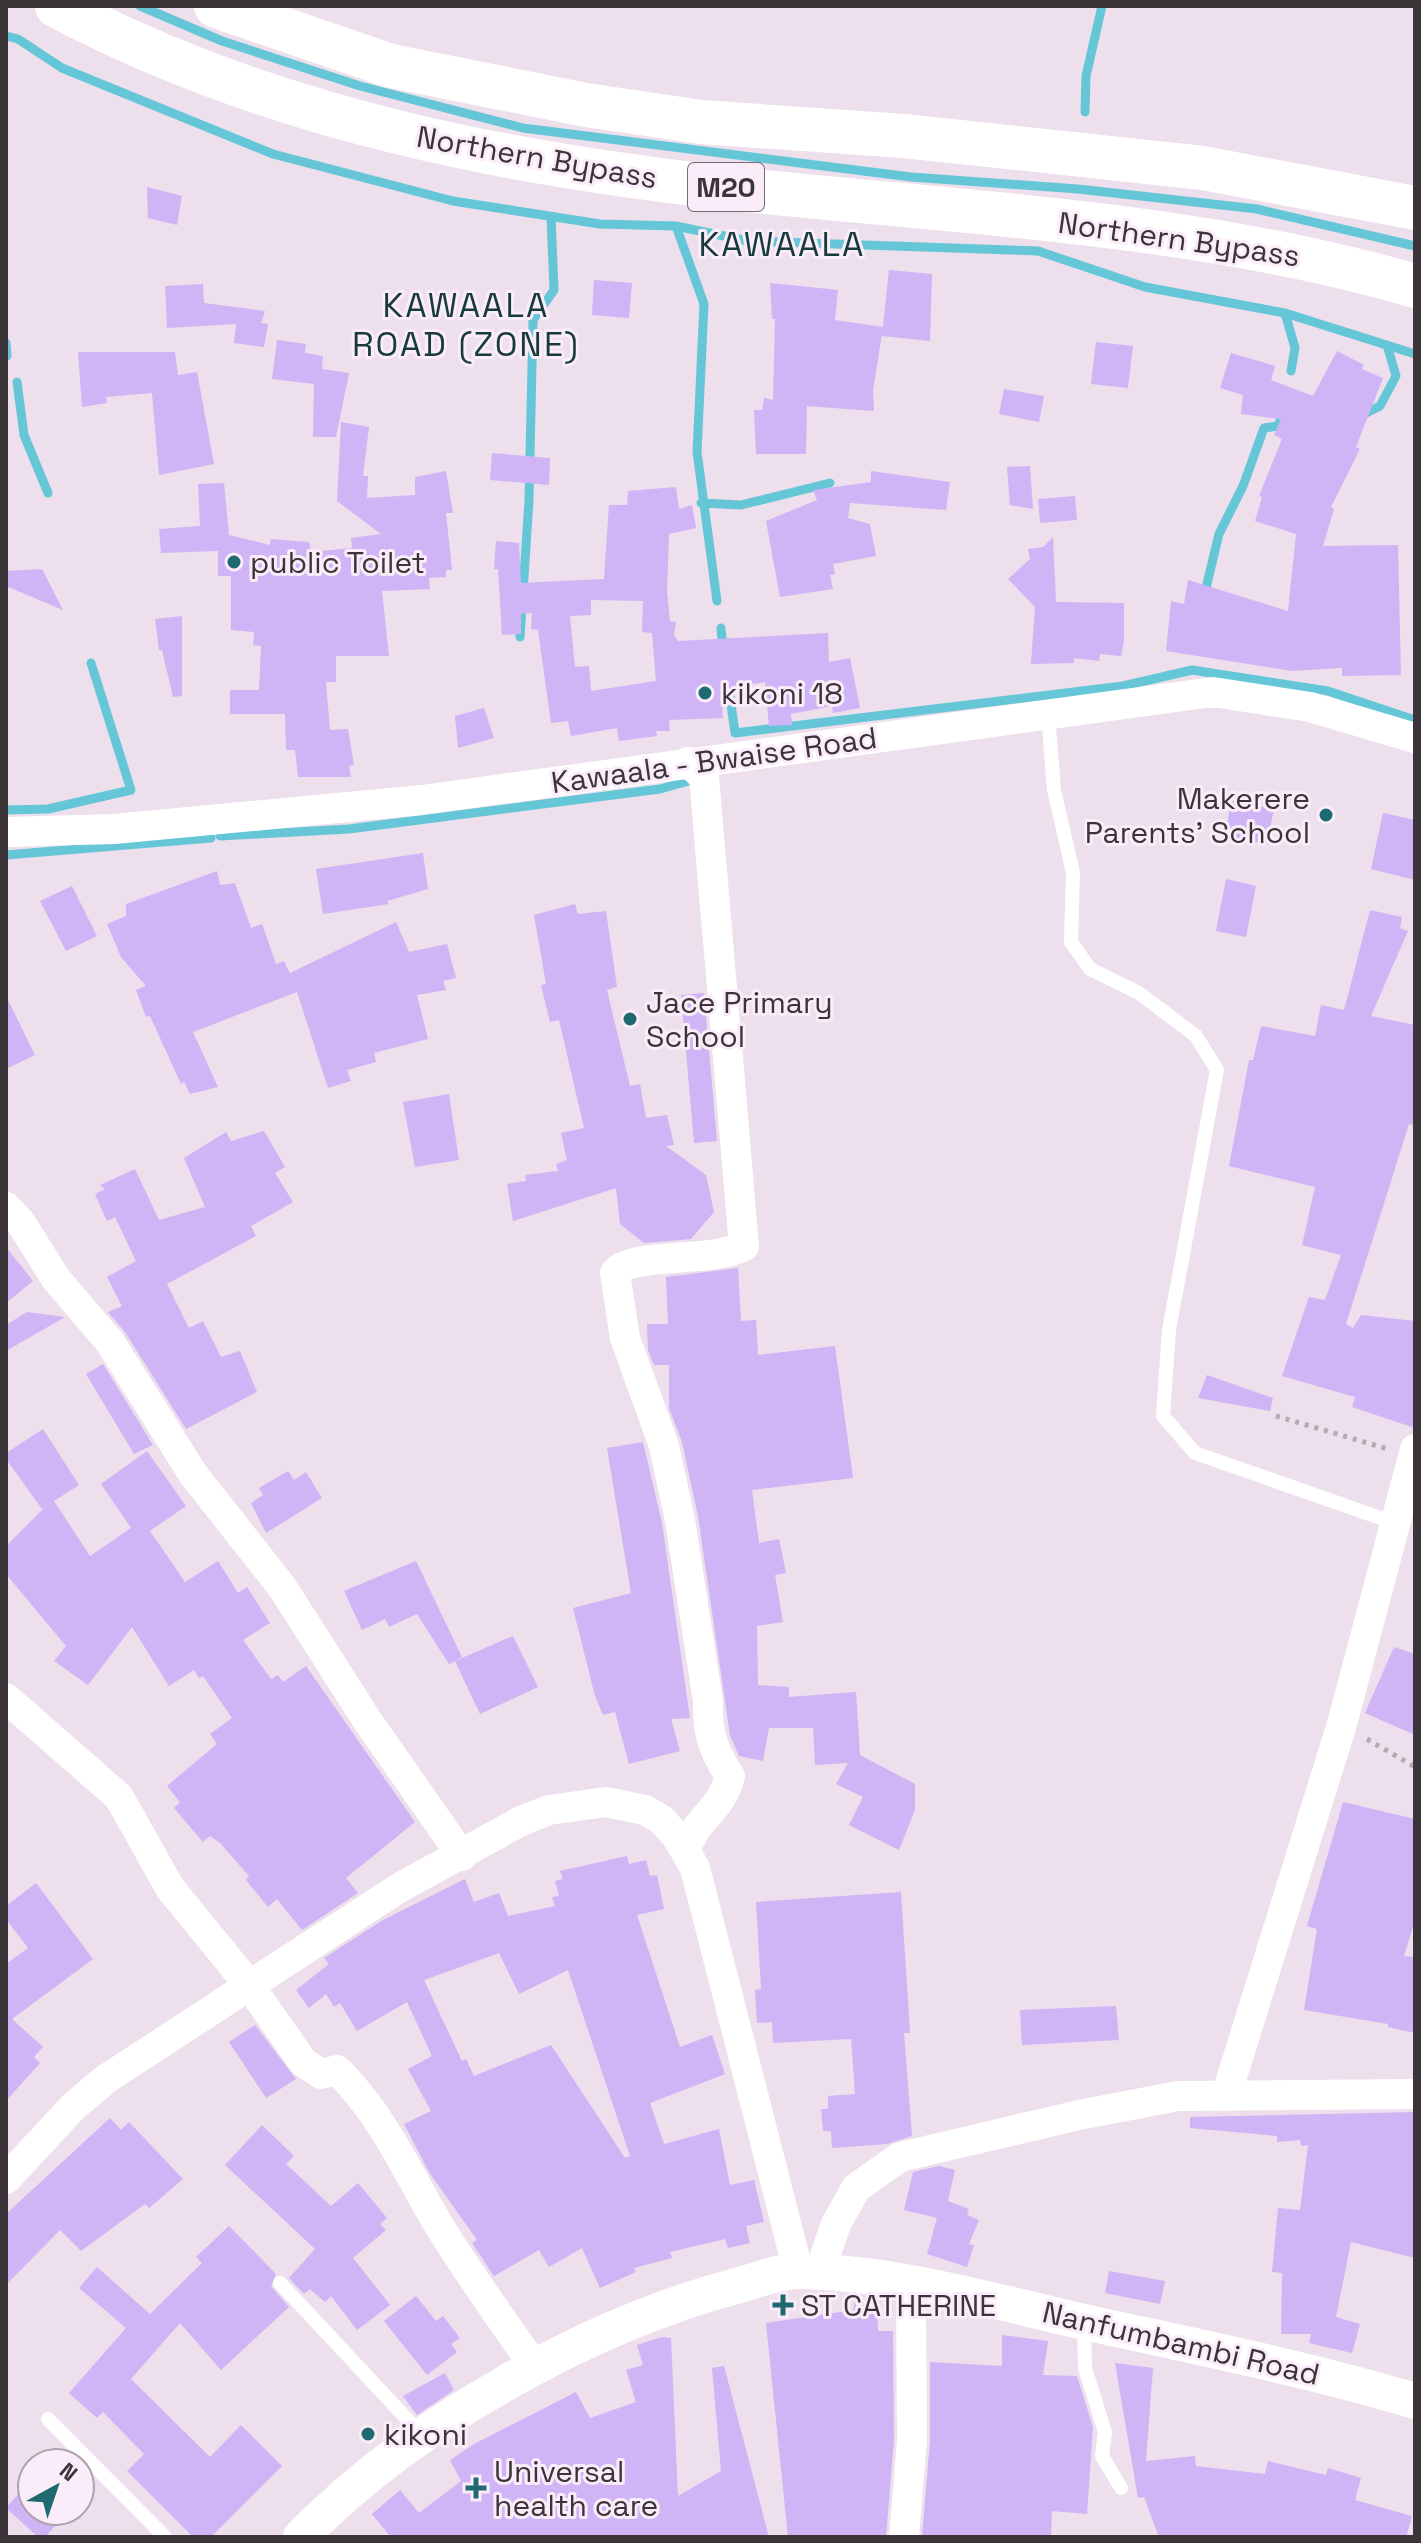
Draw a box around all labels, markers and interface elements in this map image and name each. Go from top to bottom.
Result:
street label: Northern Bypass [414,117,660,197]
road number: M20 [688,163,764,211]
street label: Northern Bypass [1056,203,1302,275]
district label: KAWAALA [699,223,865,266]
district label: KAWAALA ROAD (ZONE) [352,284,580,366]
place label: public Toilet [250,543,425,582]
marker: public Toilet [225,553,243,571]
place label: kikoni 18 [721,674,843,713]
marker: kikoni 18 [696,684,714,702]
street label: Kawaala - Bwaise Road [549,718,879,802]
place label: Makerere Parents' School [1085,779,1310,852]
marker: Makerere Parents' School [1317,806,1335,824]
place label: Jace Primary School [646,983,833,1056]
marker: Jace Primary School [621,1010,639,1028]
place label: ST CATHERINE [801,2286,996,2325]
street label: Nanfumbambi Road [1039,2292,1323,2394]
marker: ST CATHERINE [772,2294,794,2316]
place label: kikoni [384,2415,467,2454]
marker: kikoni [359,2425,377,2443]
north arrow [16,2447,96,2527]
place label: Universal health care [494,2452,658,2525]
text: N [54,2456,84,2487]
marker: Universal health care [465,2477,487,2499]

